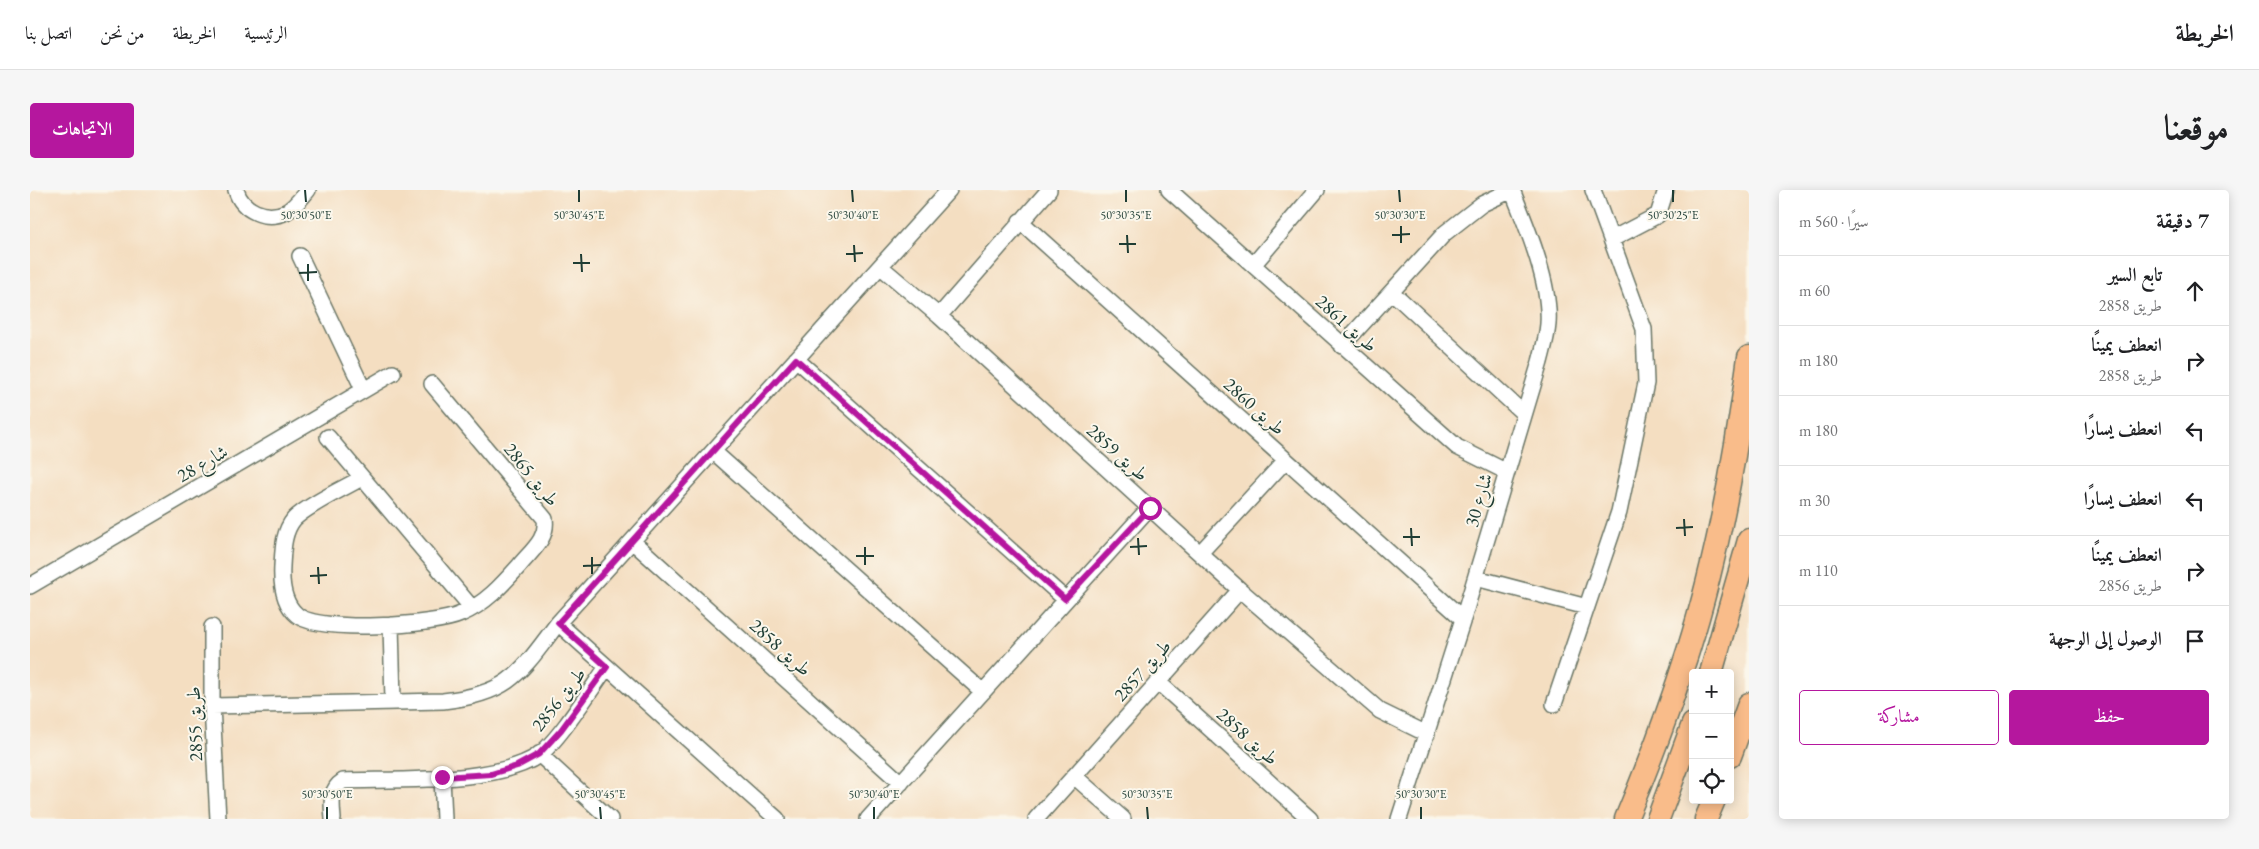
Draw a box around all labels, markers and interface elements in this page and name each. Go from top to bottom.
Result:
text: الخريطة [2176,17,2234,48]
text: اتصل بنا [25,21,72,44]
text: من نحن [100,21,144,44]
text: الخريطة [172,21,216,44]
text: الرئيسية [244,21,287,44]
button: الاتجاهات [30,103,134,158]
text: موقعنا [2164,104,2229,149]
text: 50°30'50"E [280,207,332,223]
text: 50°30'45"E [553,207,605,223]
text: 50°30'40"E [827,207,879,223]
text: 50°30'35"E [1100,207,1152,223]
text: 50°30'30"E [1374,207,1426,223]
text: 50°30'25"E [1647,207,1699,223]
text: 7 دقيقة [2156,207,2209,234]
text: سيرًا · 560 m [1799,211,1869,232]
text: تابع السير [2108,262,2162,287]
icon: ahead [2181,277,2209,305]
text: 60 m [1799,280,1830,301]
street label: طريق 2861 [1310,289,1383,358]
text: طريق 2858 [2099,295,2162,316]
text: انعطف يمينًا [2091,332,2162,357]
icon: right [2181,347,2209,375]
text: 180 m [1799,350,1838,371]
text: طريق 2858 [2099,365,2162,386]
street label: طريق 2860 [1218,372,1291,441]
text: انعطف يسارًا [2084,416,2162,441]
icon: left [2181,417,2209,445]
street label: طريق 2859 [1081,418,1154,487]
text: 180 m [1799,420,1838,441]
street label: طريق 2865 [498,437,565,511]
street label: شارع 28 [172,439,234,491]
street label: شارع 30 [1458,470,1501,531]
text: انعطف يسارًا [2084,486,2162,511]
icon: left [2181,487,2209,515]
text: 30 m [1799,490,1830,511]
route start [1139,497,1162,520]
text: انعطف يمينًا [2091,542,2162,567]
icon: right [2181,557,2209,585]
text: 110 m [1799,560,1838,581]
text: طريق 2856 [2099,575,2162,596]
street label: طريق 2858 [744,613,817,682]
text: الوصول إلى الوجهة [2049,626,2162,651]
icon: arrive [2181,627,2209,655]
street label: طريق 2857 [1108,634,1177,707]
street label: طريق 2856 [525,662,591,737]
map controls [1689,669,1734,804]
button: + [1689,669,1734,714]
street label: طريق 2855 [181,686,208,762]
button: مشاركة [1799,690,1999,745]
button: حفظ [2009,690,2209,745]
street label: طريق 2858 [1211,702,1284,771]
button: − [1689,714,1734,759]
button: locate [1689,759,1734,804]
route end [431,766,454,789]
text: 50°30'50"E [301,786,353,802]
text: 50°30'45"E [574,786,626,802]
text: 50°30'40"E [848,786,900,802]
text: 50°30'35"E [1121,786,1173,802]
text: 50°30'30"E [1395,786,1447,802]

